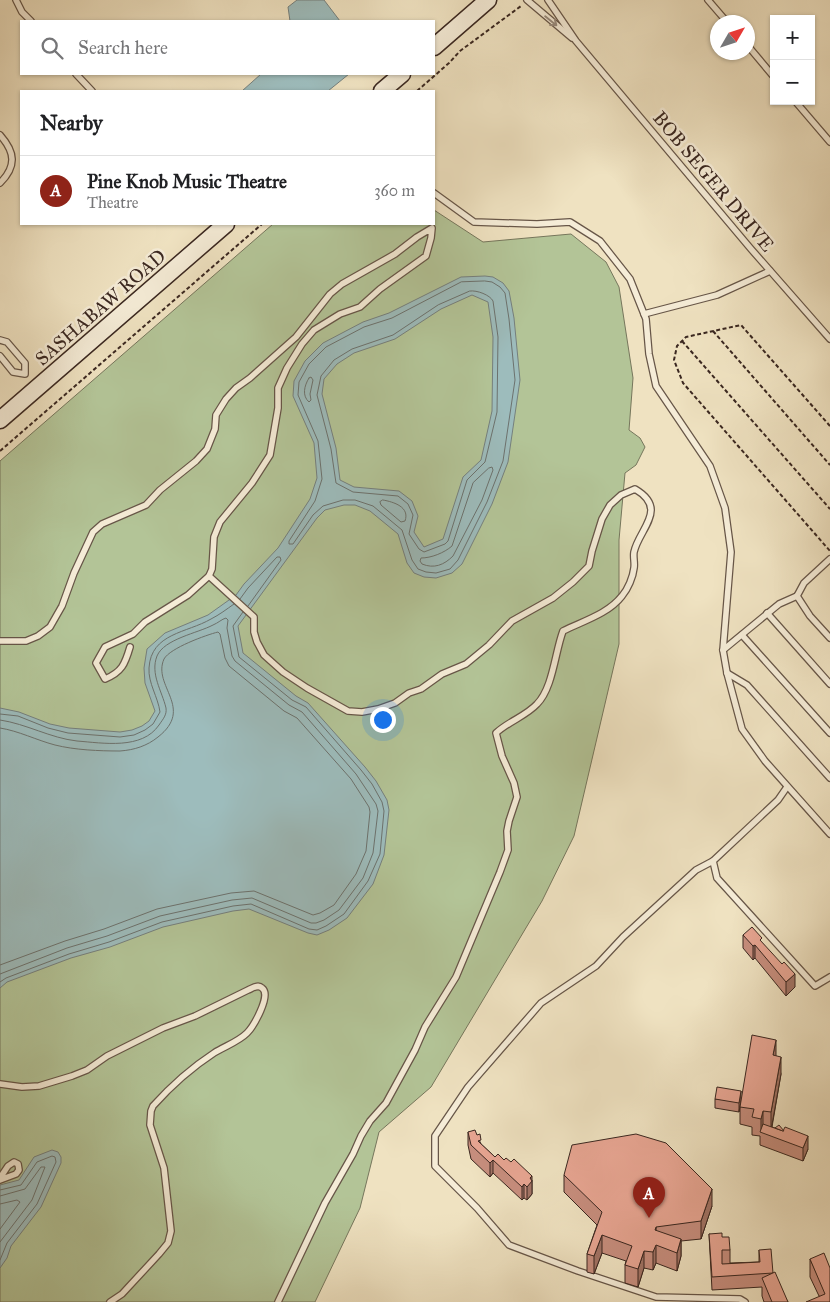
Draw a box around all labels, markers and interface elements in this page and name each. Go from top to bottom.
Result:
north arrow [710,15,755,60]
map controls [770,15,815,105]
button: + [770,15,815,60]
one-way arrow [544,16,557,27]
search box [20,20,435,75]
icon: search [38,34,66,62]
text: Search here [78,36,168,59]
button: − [770,60,815,105]
street label: BOB SEGER DRIVE [648,106,779,256]
text: Nearby [40,110,103,136]
text: Pine Knob Music Theatre [87,170,287,193]
text: A [51,181,61,200]
text: 360 m [374,181,415,200]
text: Theatre [87,193,138,212]
street label: SASHABAW ROAD [30,244,170,370]
your location [370,707,396,733]
pin: A [633,1177,665,1218]

